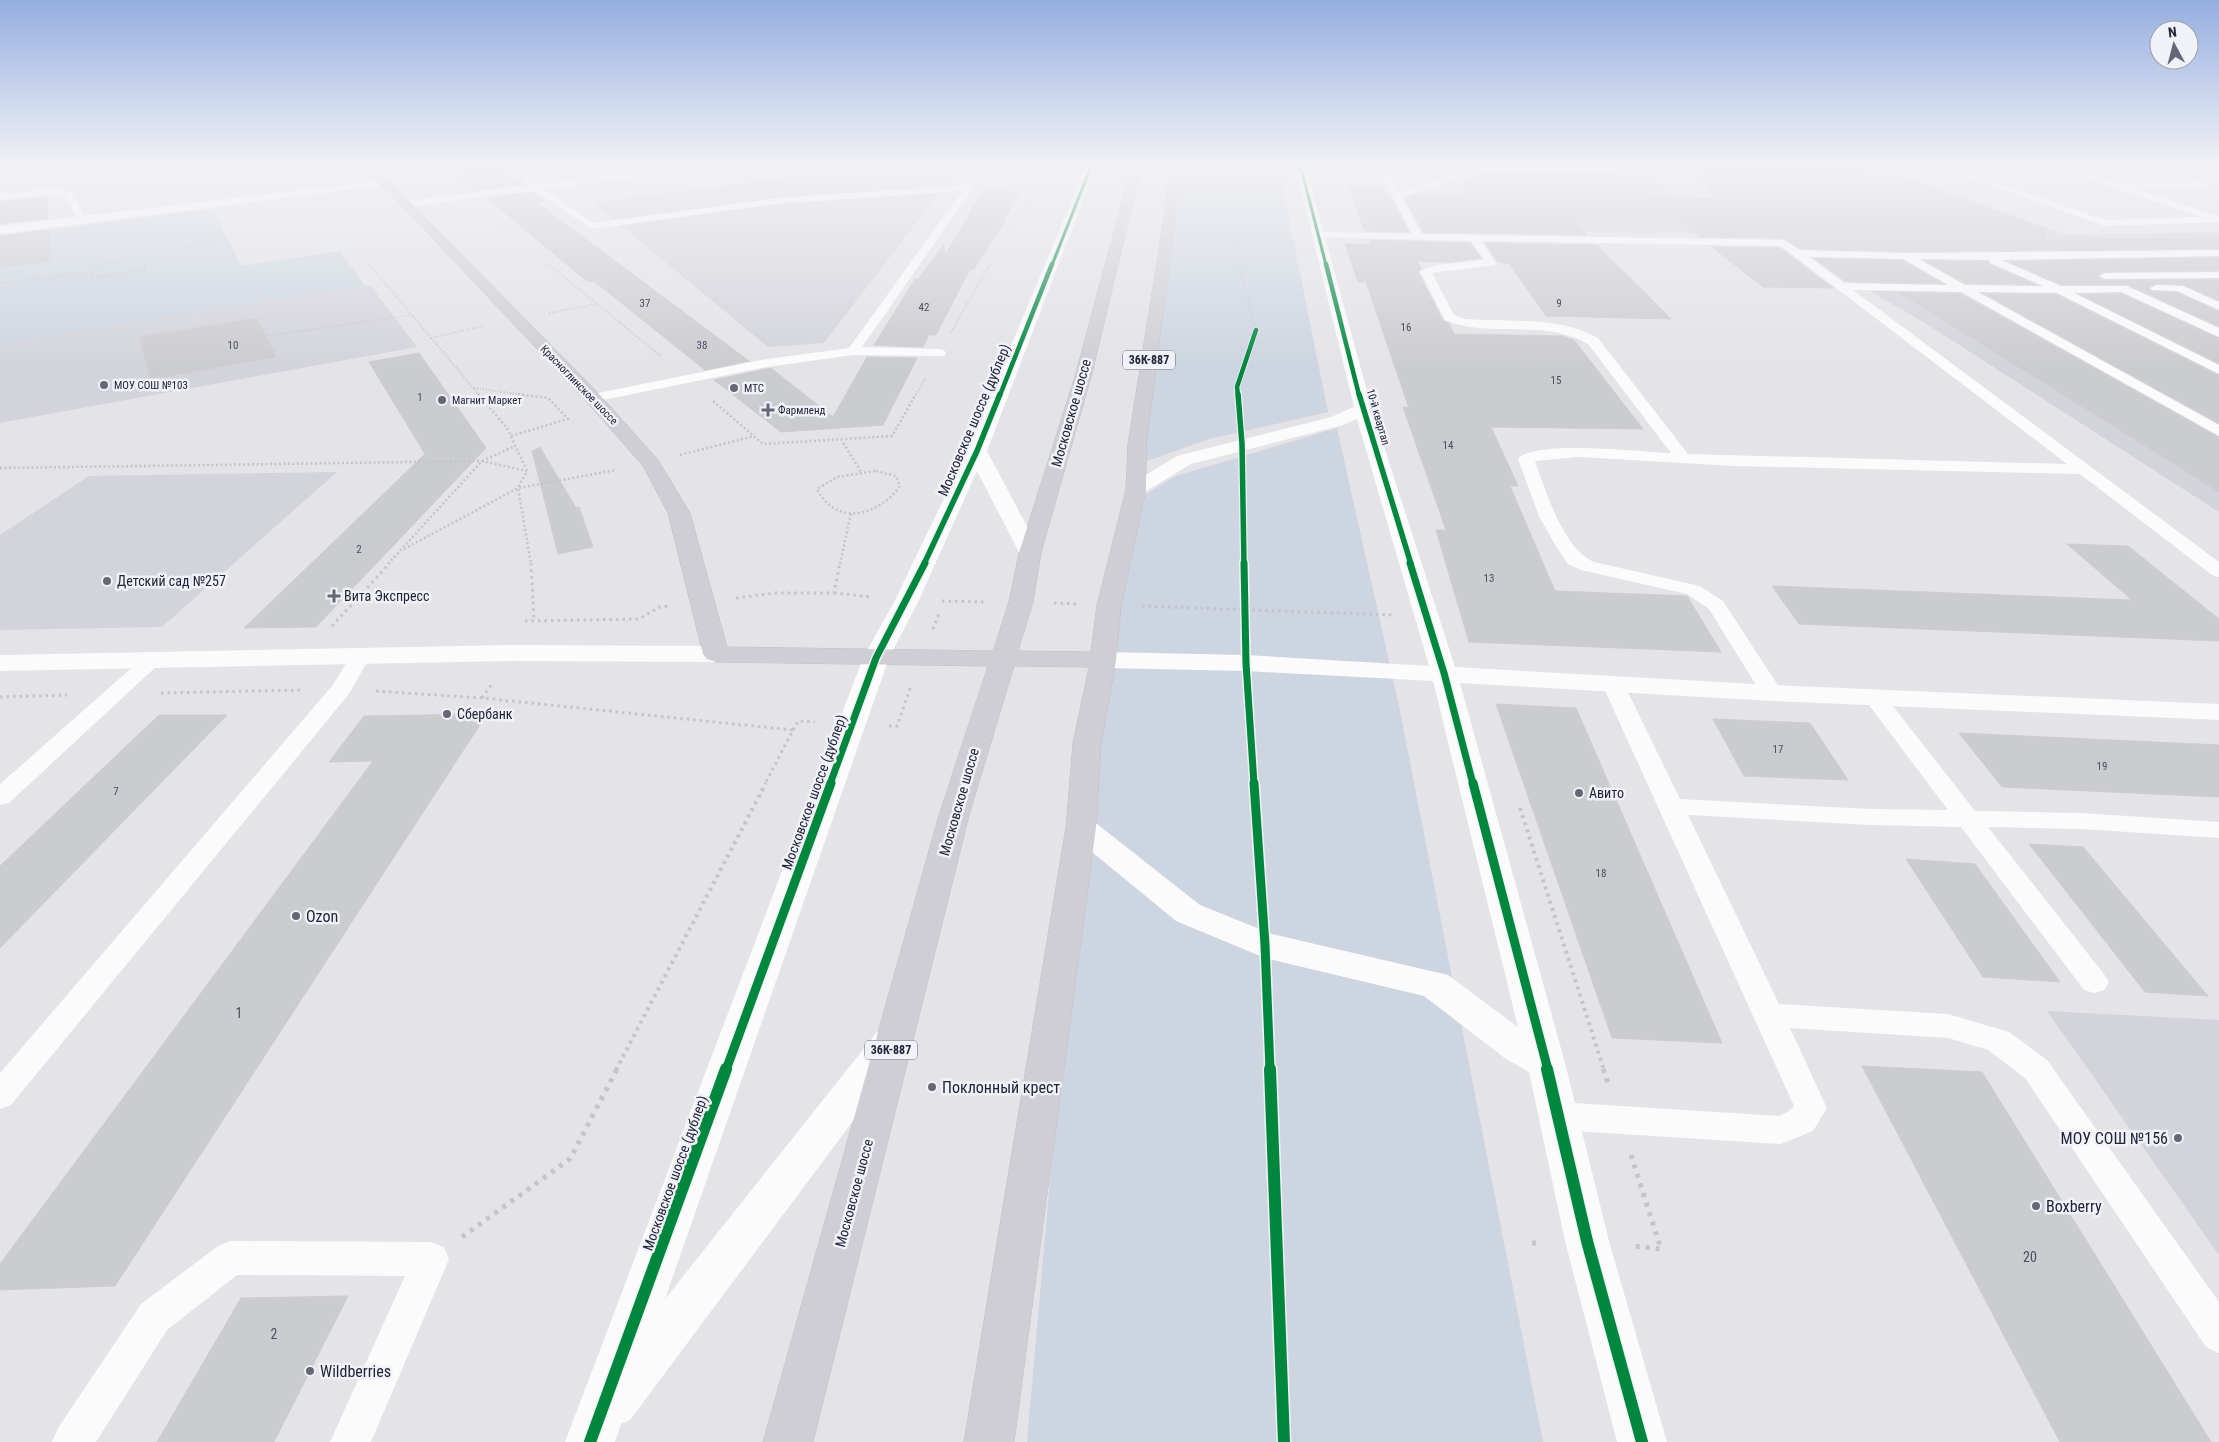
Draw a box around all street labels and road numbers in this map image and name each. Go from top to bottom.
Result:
street label: Московское шоссе (дублер) [935,341,1014,499]
street label: Красноглинское шоссе [538,342,620,428]
road number: 36К-887 [1123,350,1175,370]
street label: Московское шоссе [1048,357,1094,469]
street label: 10-й квартал [1364,387,1392,447]
street label: Московское шоссе (дублер) [778,712,850,872]
street label: Московское шоссе [936,746,982,858]
road number: 36К-887 [865,1040,917,1060]
street label: Московское шоссе (дублер) [639,1093,711,1253]
street label: Московское шоссе [832,1137,876,1249]

